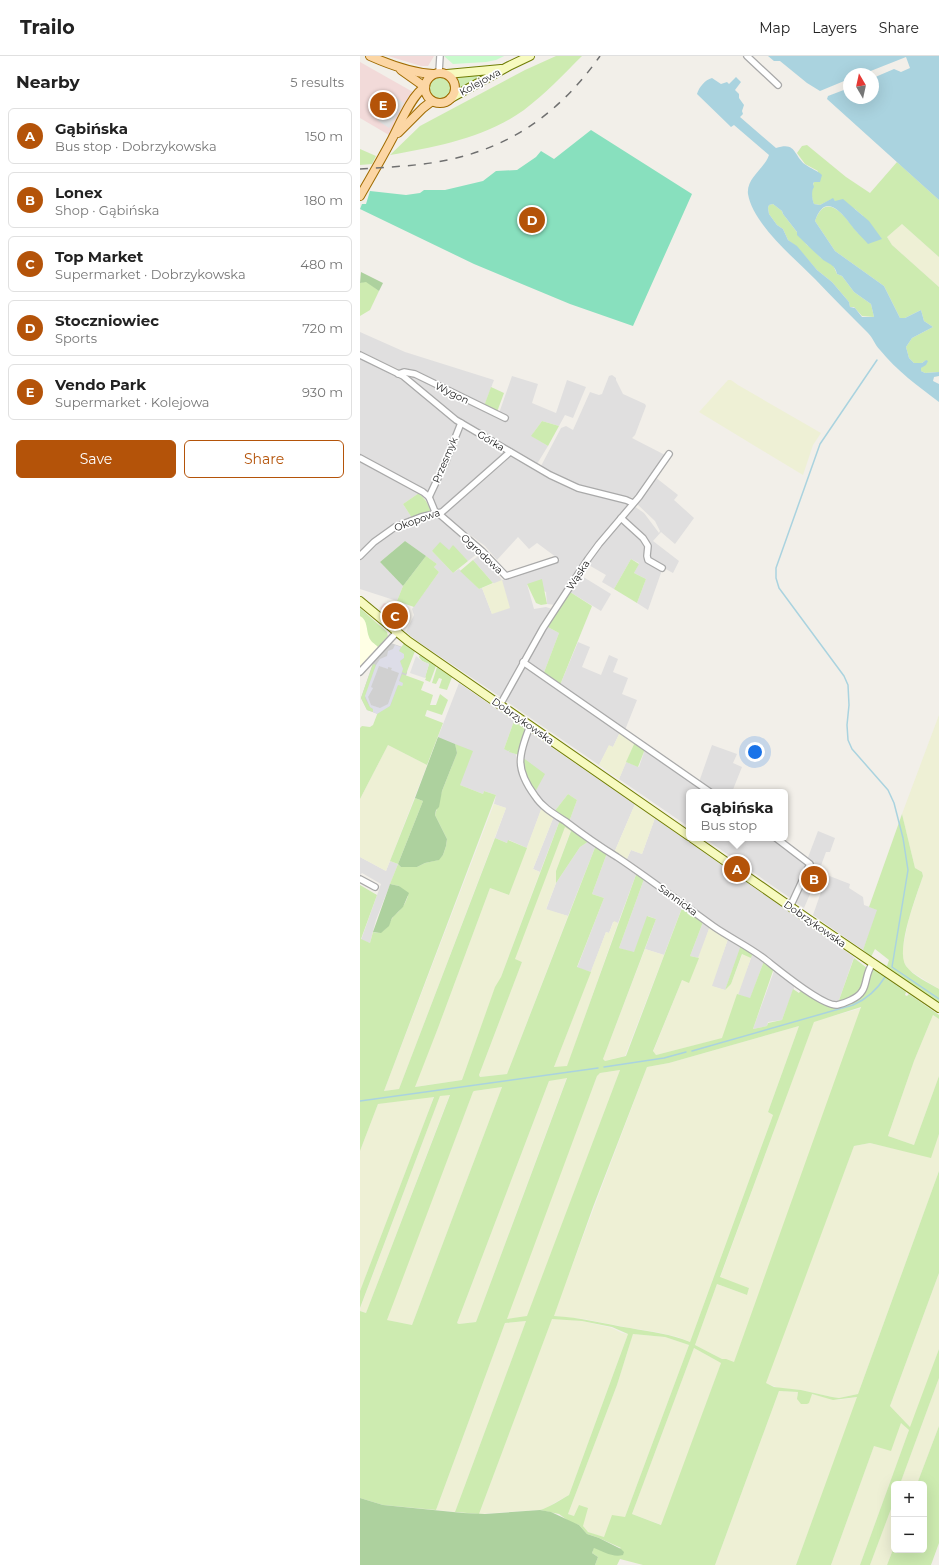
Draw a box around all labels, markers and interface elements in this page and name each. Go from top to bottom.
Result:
text: Trailo [20,16,75,39]
text: Map [759,19,790,37]
text: Layers [812,19,857,37]
text: Share [879,19,919,37]
street label: Kolejowa [457,65,503,99]
north arrow [843,68,879,104]
text: Nearby [16,72,80,92]
text: 5 results [290,74,344,90]
pin: E [370,90,396,120]
text: Gąbińska [55,119,128,138]
text: A [25,128,35,144]
text: 150 m [305,128,343,144]
text: Bus stop · Dobrzykowska [55,138,217,154]
text: Lonex [55,183,102,202]
text: B [25,192,35,208]
text: 180 m [304,192,343,208]
text: Shop · Gąbińska [55,202,159,218]
pin: D [519,205,545,235]
text: Top Market [55,247,143,266]
text: C [25,256,35,272]
text: 480 m [300,256,343,272]
text: Supermarket · Dobrzykowska [55,266,246,282]
text: Stoczniowiec [55,311,159,330]
text: D [25,320,35,336]
text: 720 m [302,320,343,336]
text: Sports [55,330,97,346]
text: Vendo Park [55,375,146,394]
street label: Wygon [433,379,471,407]
text: E [26,384,34,400]
text: 930 m [302,384,343,400]
text: Supermarket · Kolejowa [55,394,210,410]
street label: Górka [475,428,507,454]
street label: Przesmyk [429,435,461,485]
button: Save [16,440,176,478]
button: Share [184,440,344,478]
street label: Okopowa [392,506,442,534]
street label: Ogrodowa [458,531,506,577]
street label: Wąska [564,558,592,592]
pin: C [382,601,408,631]
street label: Dobrzykowska [489,695,557,747]
your location [745,742,765,762]
popup [686,789,788,841]
text: Gąbińska [701,798,773,817]
text: Bus stop [701,817,757,833]
pin: A [724,854,750,884]
pin: B [801,864,827,894]
street label: Sannicka [656,881,700,919]
street label: Dobrzykowska [781,898,849,950]
map controls [891,1481,927,1553]
button: + [891,1481,927,1517]
button: − [891,1517,927,1553]

